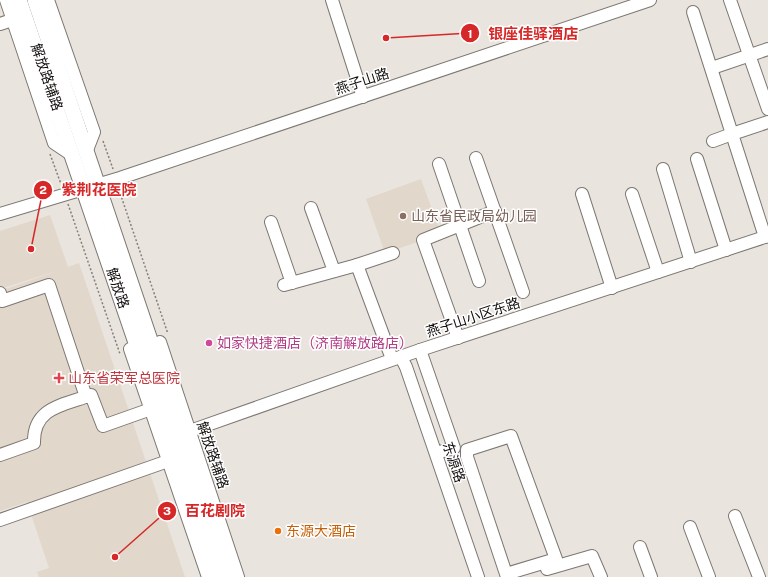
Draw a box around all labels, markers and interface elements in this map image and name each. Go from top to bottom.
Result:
callout: 银座佳驿酒店 [460,20,586,47]
text: 银座佳驿酒店 [488,25,578,42]
text: 1 [467,27,473,41]
street label: 解放路辅路 [28,41,66,113]
street label: 燕子山路 [333,65,391,97]
callout: 紫荆花医院 [33,176,144,203]
text: 紫荆花医院 [61,181,137,198]
text: 2 [39,183,47,197]
place label: 山东省民政局幼儿园 [411,208,537,224]
marker: 山东省民政局幼儿园 [398,211,408,221]
street label: 解放路 [104,266,132,310]
street label: 燕子山小区东路 [424,294,522,340]
place label: 如家快捷酒店（济南解放路店） [217,335,413,351]
marker: 如家快捷酒店（济南解放路店） [204,338,214,348]
place label: 山东省荣军总医院 [68,370,180,386]
marker: 山东省荣军总医院 [53,372,65,384]
street label: 解放路辅路 [194,419,232,491]
street label: 东源路 [440,440,468,484]
callout: 百花剧院 [157,498,253,525]
text: 百花剧院 [185,502,245,519]
text: 3 [163,504,171,518]
place label: 东源大酒店 [286,523,356,539]
marker: 东源大酒店 [273,526,283,536]

